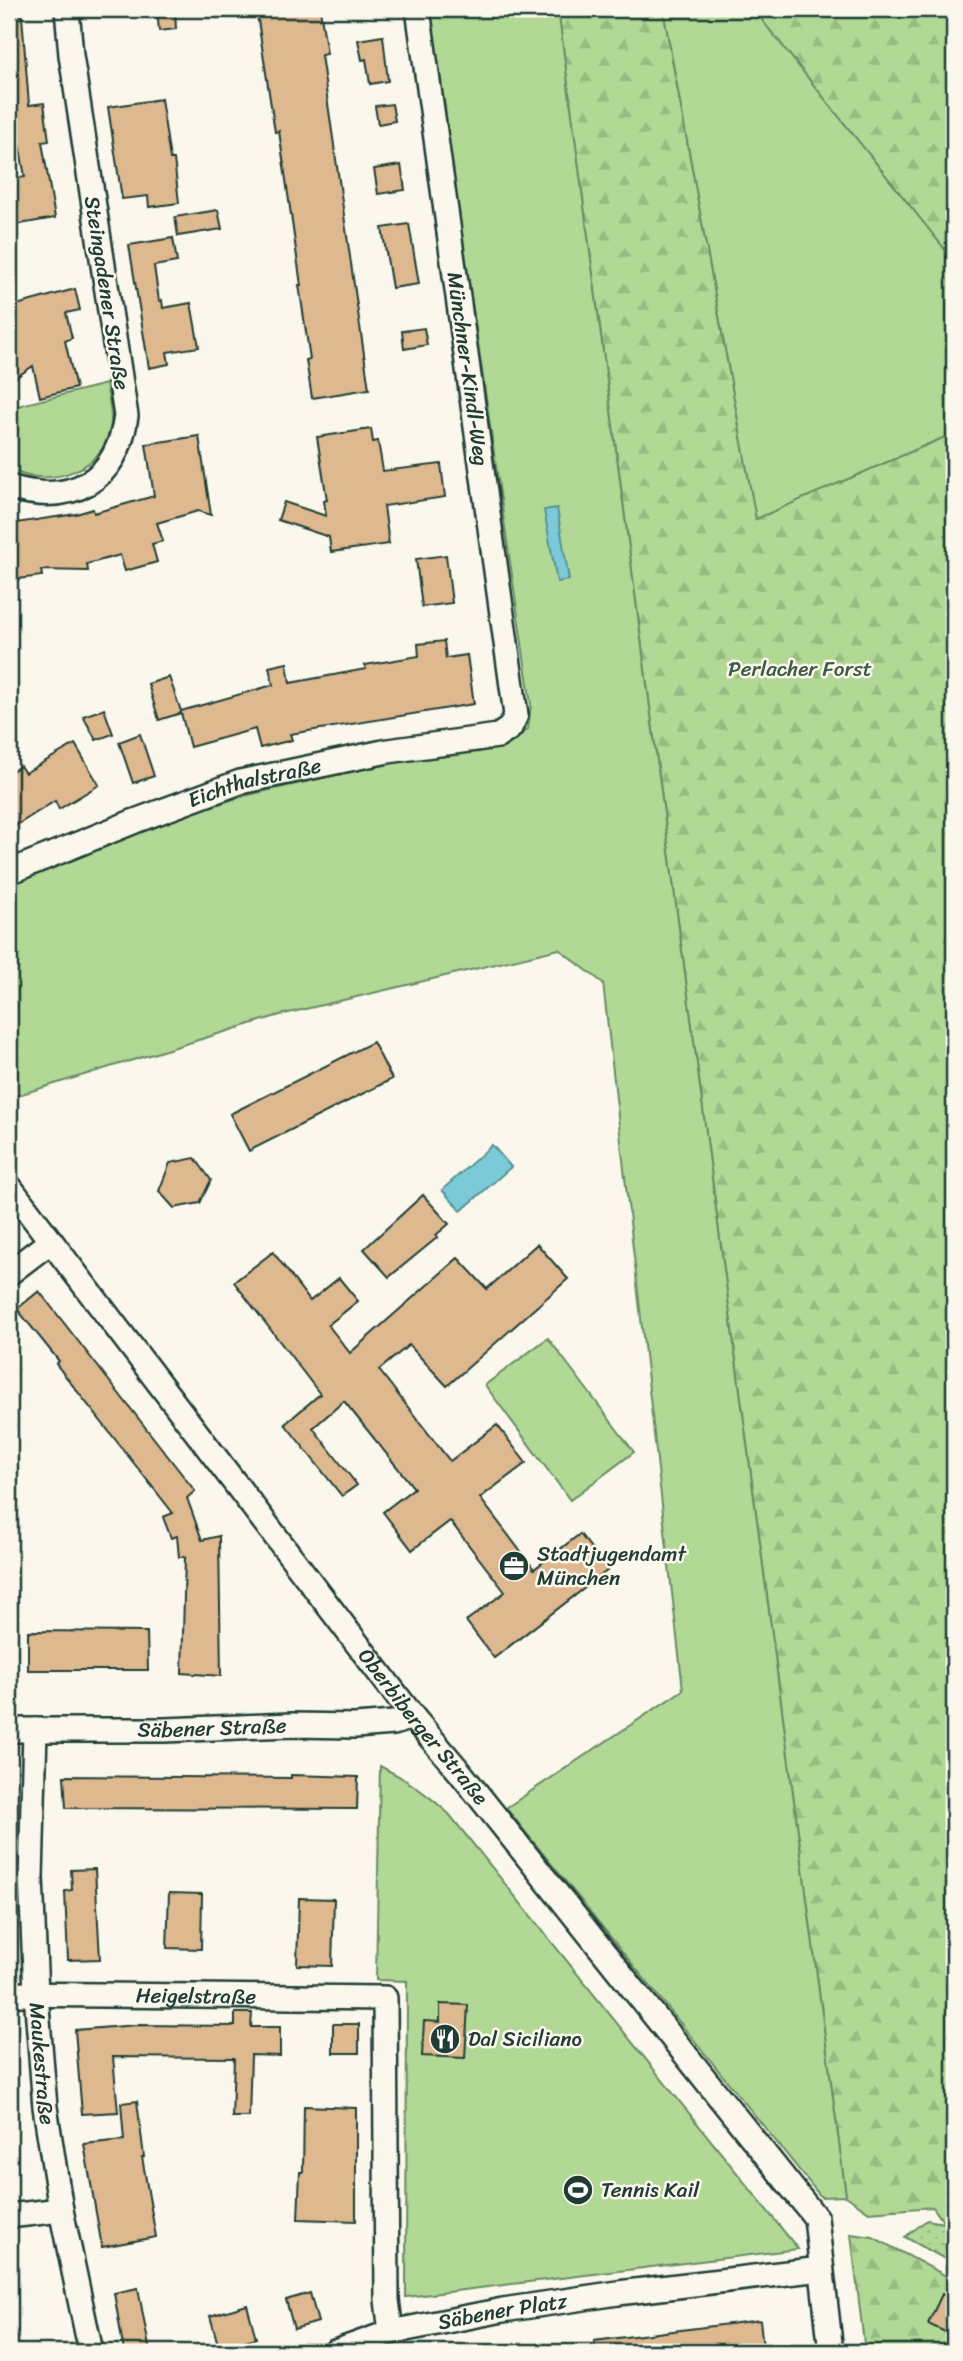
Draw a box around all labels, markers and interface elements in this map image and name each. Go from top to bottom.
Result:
street label: Steingadener Straße [73,193,141,393]
street label: Münchner-Kindl-Weg [436,269,500,469]
park label: Perlacher Forst [728,650,872,688]
street label: Eichthalstraße [182,746,325,819]
place label: Stadtjugendamt München [537,1535,687,1597]
office icon: Stadtjugendamt München [497,1549,531,1583]
street label: Oberbiberger Straße [348,1639,499,1814]
street label: Säbener Straße [137,1706,287,1749]
street label: Heigelstraße [136,1976,257,2016]
street label: Maukestraße [18,2001,67,2128]
place label: Dal Siciliano [468,2020,582,2058]
restaurant icon: Dal Siciliano [428,2022,462,2056]
place label: Tennis Kail [601,2171,700,2209]
sports icon: Tennis Kail [561,2173,595,2207]
street label: Säbener Platz [435,2282,570,2341]

